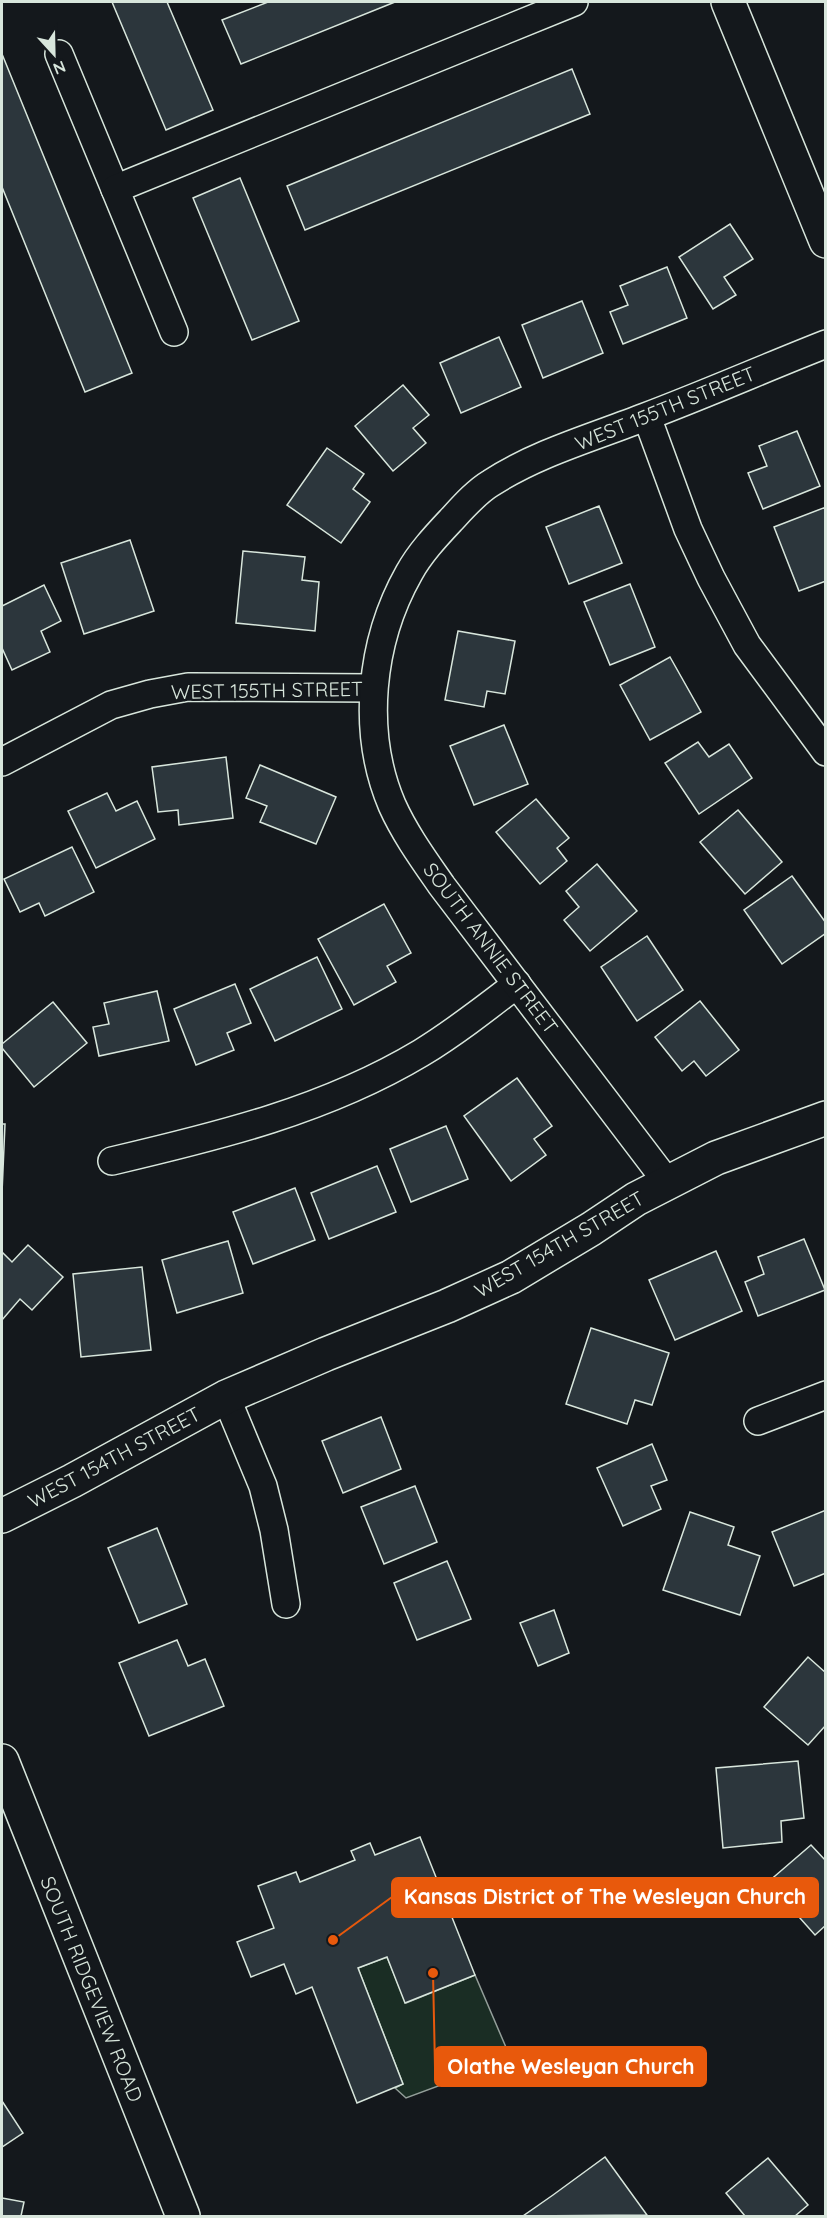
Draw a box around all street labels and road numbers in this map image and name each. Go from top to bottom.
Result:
street label: WEST 155TH STREET [571,360,759,456]
street label: WEST 155TH STREET [171,676,363,704]
street label: SOUTH ANNIE STREET [418,857,564,1039]
street label: WEST 154TH STREET [470,1185,648,1303]
street label: WEST 154TH STREET [23,1401,205,1513]
street label: SOUTH RIDGEVIEW ROAD [35,1873,149,2105]

